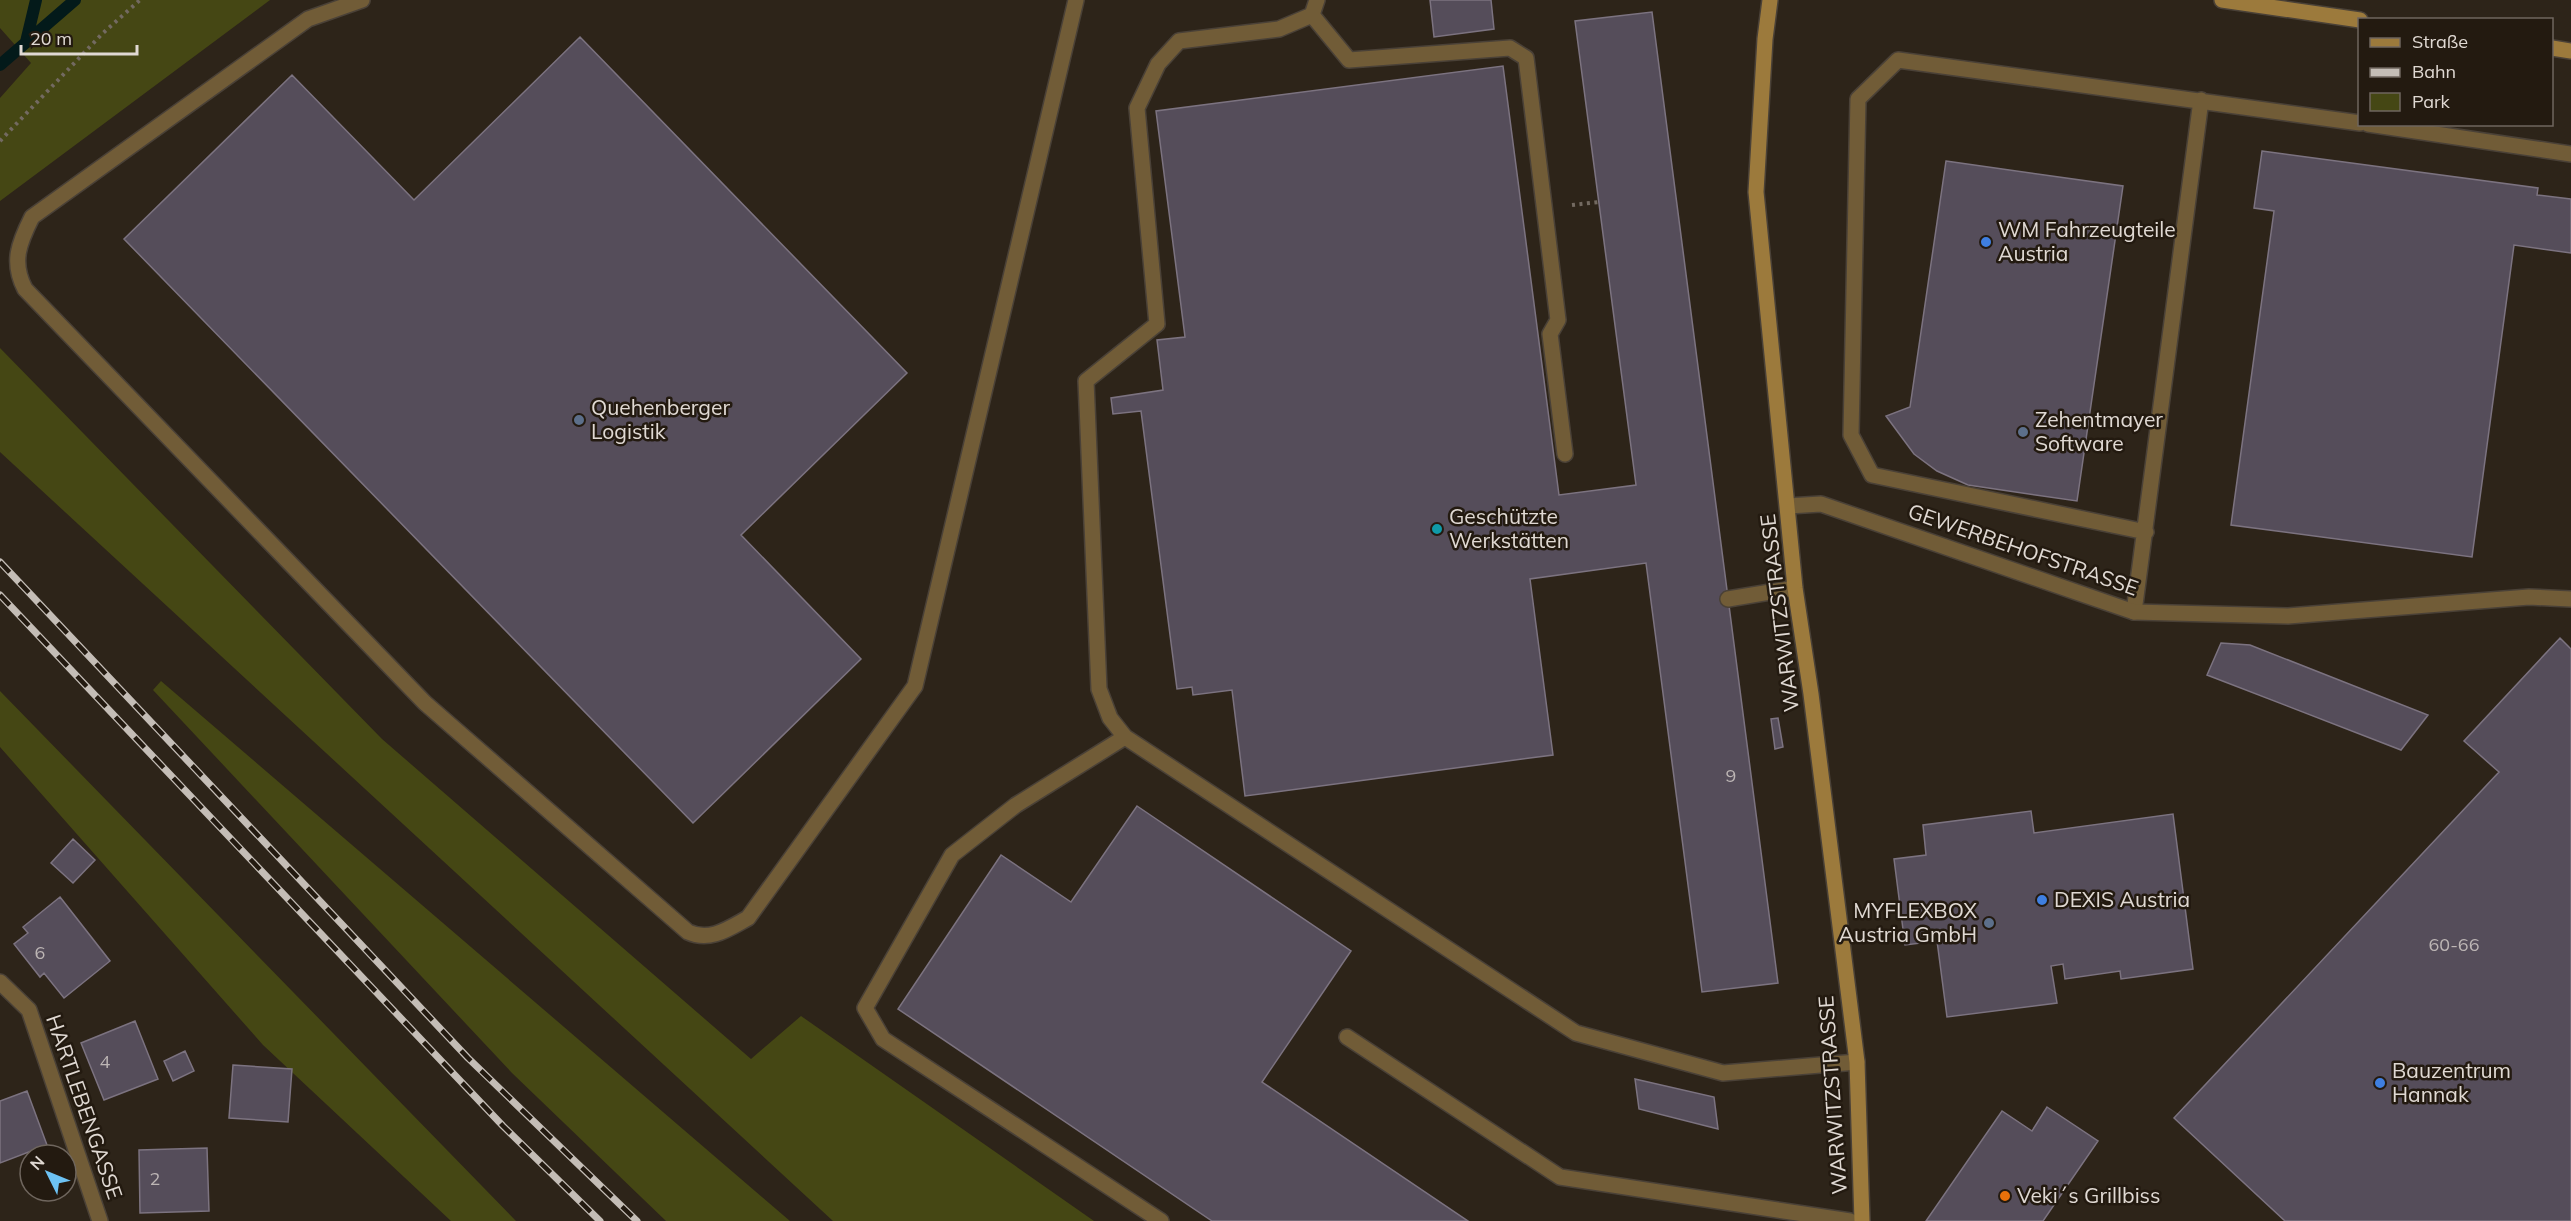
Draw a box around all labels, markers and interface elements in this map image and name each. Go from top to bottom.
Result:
scale bar [21,18,136,56]
legend [2358,18,2553,126]
text: 20 m [30,27,72,50]
text: Straße [2412,30,2468,53]
text: Bahn [2412,60,2456,83]
text: Park [2412,90,2451,113]
place label: WM Fahrzeugteile Austria [1998,216,2176,266]
marker: WM Fahrzeugteile Austria [1979,235,1993,249]
place label: Quehenberger Logistik [591,394,730,444]
place label: Zehentmayer Software [2035,406,2163,456]
marker: Quehenberger Logistik [572,413,586,427]
marker: Zehentmayer Software [2016,425,2030,439]
street label: GEWERBEHOFSTRASSE [1905,497,2142,601]
place label: Geschützte Werkstätten [1449,503,1569,553]
street label: WARWITZSTRASSE [1754,513,1804,714]
marker: Geschützte Werkstätten [1430,522,1444,536]
house number: 9 [1726,764,1736,787]
place label: DEXIS Austria [2054,886,2190,912]
marker: DEXIS Austria [2035,893,2049,907]
place label: MYFLEXBOX Austria GmbH [1839,897,1977,947]
marker: MYFLEXBOX Austria GmbH [1982,916,1996,930]
house number: 60-66 [2429,933,2479,956]
house number: 6 [35,941,45,964]
street label: WARWITZSTRASSE [1812,995,1852,1195]
street label: HARTLEBENGASSE [41,1011,129,1202]
house number: 4 [100,1050,111,1073]
place label: Bauzentrum Hannak [2392,1057,2511,1107]
marker: Bauzentrum Hannak [2373,1076,2387,1090]
north arrow [18,1143,78,1203]
text: N [26,1152,48,1174]
house number: 2 [150,1167,160,1190]
place label: Veki´s Grillbiss [2017,1182,2160,1208]
marker: Veki´s Grillbiss [1998,1189,2012,1203]

